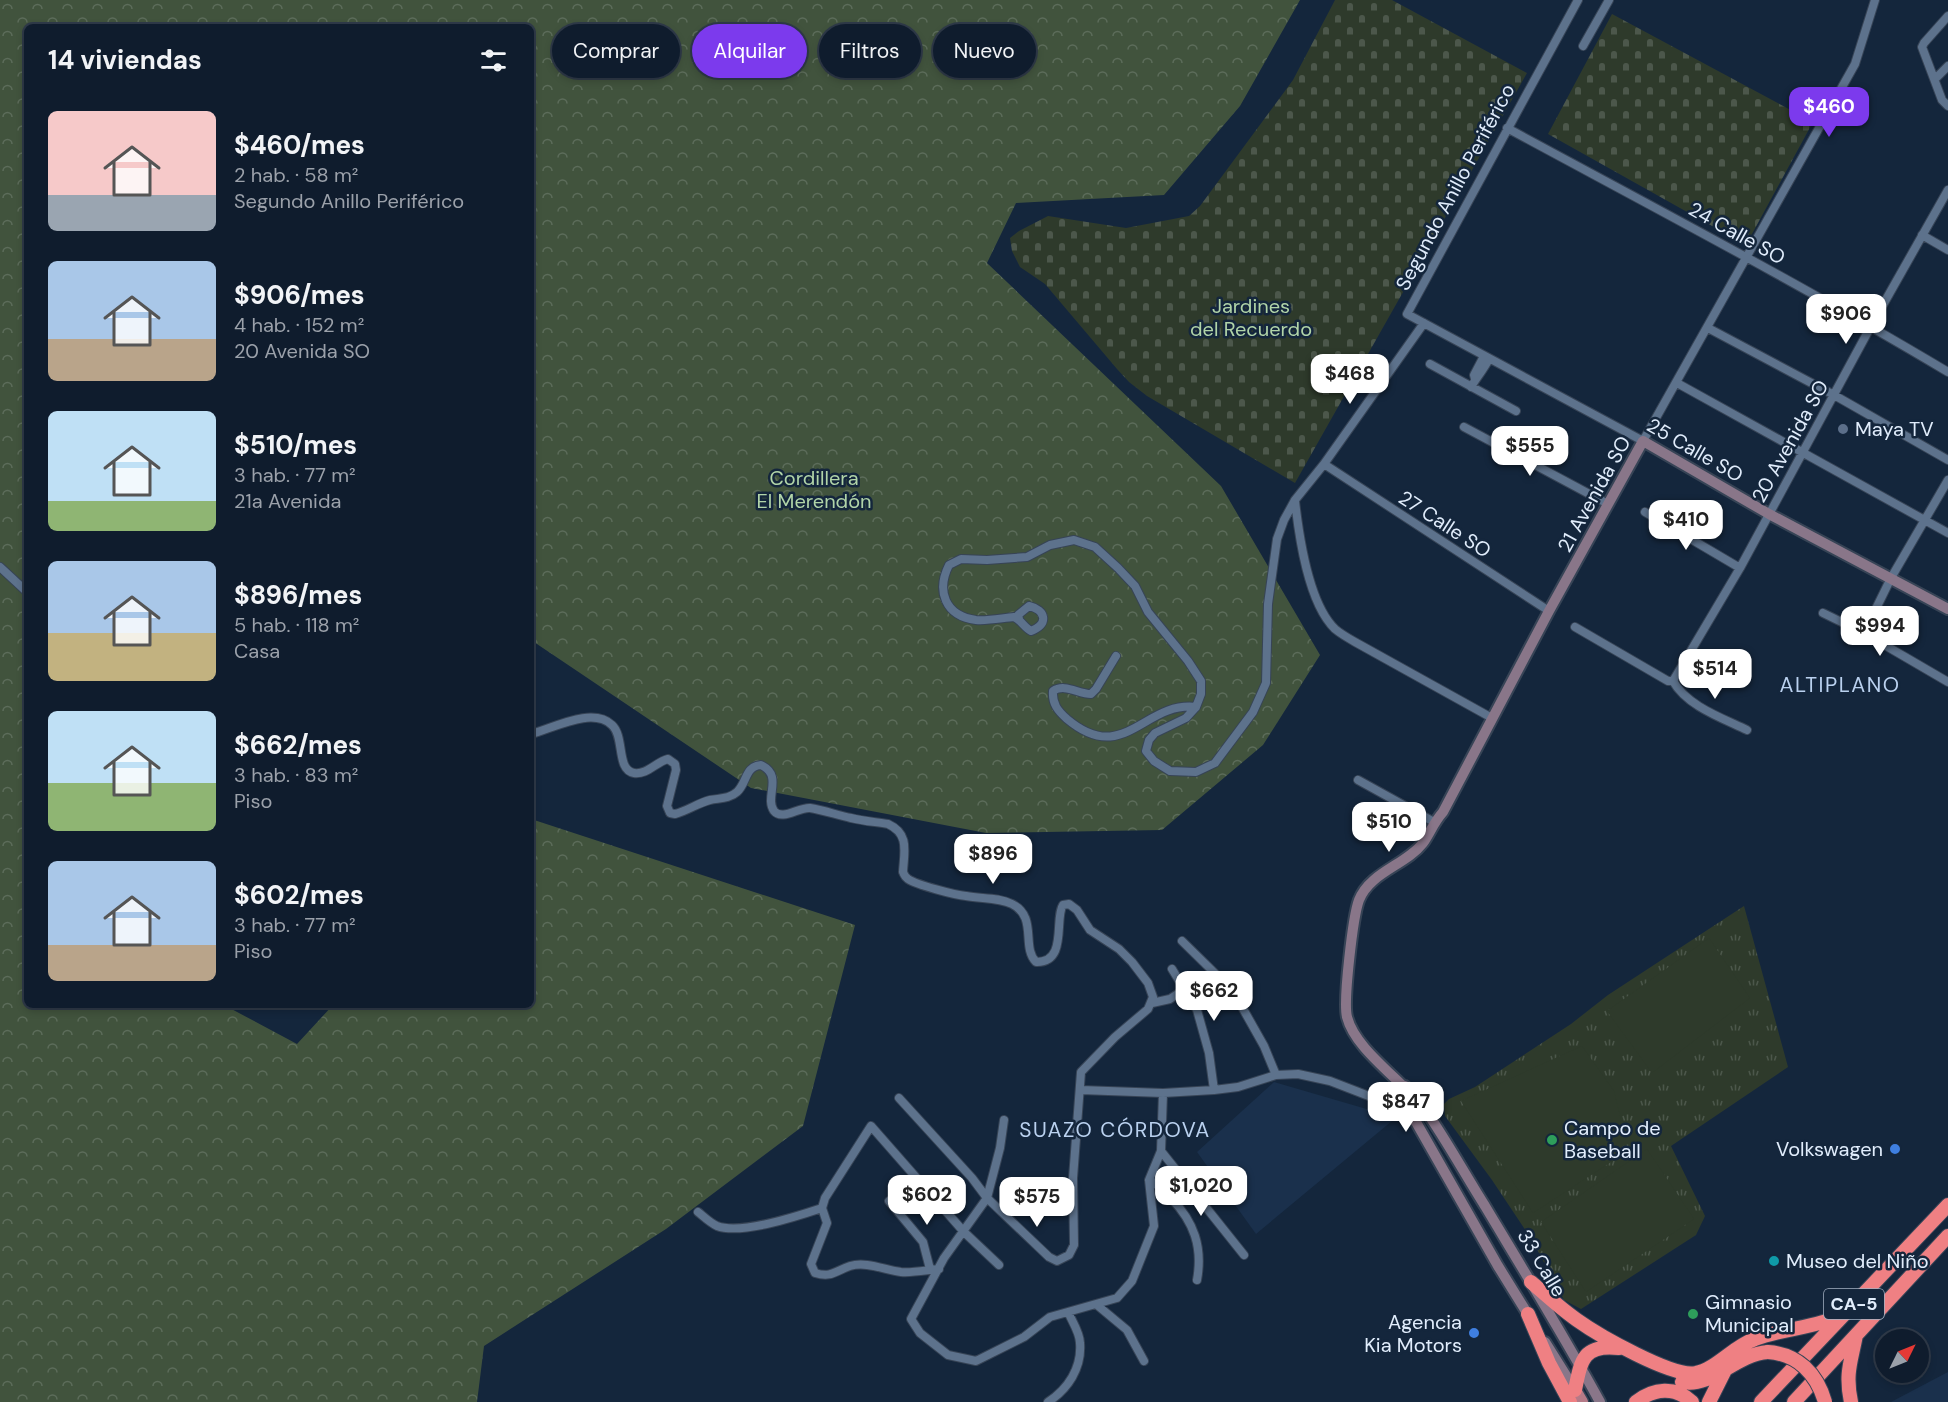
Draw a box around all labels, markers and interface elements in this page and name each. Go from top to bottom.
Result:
chip: Comprar [552,24,680,78]
chip: Alquilar [692,24,807,78]
chip: Filtros [819,24,921,78]
chip: Nuevo [933,24,1036,78]
text: 14 viviendas [48,43,202,77]
icon: filters [477,44,510,77]
street label: Segundo Anillo Periférico [1389,79,1521,295]
pin: $460 [1793,87,1865,138]
text: $460 [1803,93,1855,119]
text: $460/mes [234,128,365,162]
icon: home [96,135,168,207]
text: 2 hab. · 58 m² [234,162,358,188]
text: Segundo Anillo Periférico [234,188,464,214]
street label: 24 Calle SO [1684,196,1790,270]
text: $906/mes [234,278,365,312]
icon: home [96,285,168,357]
park label: Jardines del Recuerdo [1190,293,1312,342]
pin: $906 [1810,294,1882,345]
text: $906 [1820,300,1872,326]
text: 4 hab. · 152 m² [234,312,364,338]
text: 20 Avenida SO [234,338,370,364]
pin: $468 [1314,354,1386,405]
text: $468 [1325,360,1375,386]
street label: 20 Avenida SO [1746,375,1834,507]
street label: 25 Calle SO [1642,412,1748,488]
place label: Maya TV [1855,416,1934,442]
marker: Maya TV [1836,422,1850,436]
pin: $555 [1494,426,1566,477]
text: $510/mes [234,428,357,462]
street label: 21 Avenida SO [1551,431,1637,557]
text: $555 [1505,432,1555,458]
icon: home [96,435,168,507]
text: 3 hab. · 77 m² [234,462,356,488]
park label: Cordillera El Merendón [757,465,872,514]
street label: 27 Calle SO [1394,484,1496,564]
text: 21a Avenida [234,488,341,514]
pin: $410 [1650,500,1722,551]
text: $410 [1663,506,1709,532]
text: $896/mes [234,578,362,612]
icon: home [96,585,168,657]
pin: $994 [1844,606,1916,657]
text: 5 hab. · 118 m² [234,612,359,638]
text: $994 [1855,612,1905,638]
text: Casa [234,638,280,664]
pin: $514 [1679,649,1751,700]
text: $514 [1693,655,1737,681]
district label: ALTIPLANO [1780,671,1900,699]
text: $662/mes [234,728,362,762]
icon: home [96,735,168,807]
text: 3 hab. · 83 m² [234,762,358,788]
text: Piso [234,788,272,814]
pin: $510 [1353,802,1425,853]
text: $510 [1366,808,1412,834]
pin: $896 [957,834,1029,885]
text: $896 [968,840,1018,866]
text: $602/mes [234,878,364,912]
icon: home [96,885,168,957]
text: 3 hab. · 77 m² [234,912,356,938]
text: Piso [234,938,272,964]
pin: $662 [1178,971,1250,1022]
text: $662 [1190,977,1238,1003]
pin: $847 [1370,1082,1442,1133]
text: $847 [1382,1088,1430,1114]
place label: Campo de Baseball [1564,1115,1661,1164]
district label: SUAZO CÓRDOVA [1019,1116,1211,1144]
marker: Campo de Baseball [1545,1133,1559,1147]
place label: Volkswagen [1776,1136,1883,1162]
marker: Volkswagen [1888,1142,1902,1156]
pin: $1,020 [1152,1166,1250,1217]
text: $1,020 [1169,1172,1233,1198]
pin: $602 [891,1175,963,1226]
pin: $575 [1001,1177,1073,1228]
text: $602 [902,1181,952,1207]
text: $575 [1013,1183,1061,1209]
street label: 33 Calle [1512,1224,1572,1302]
place label: Museo del Niño [1786,1248,1929,1274]
marker: Museo del Niño [1767,1254,1781,1268]
place label: Gimnasio Municipal [1705,1289,1794,1338]
road number: CA-5 [1824,1289,1884,1319]
marker: Gimnasio Municipal [1686,1307,1700,1321]
place label: Agencia Kia Motors [1364,1309,1462,1358]
marker: Agencia Kia Motors [1467,1326,1481,1340]
north arrow [1875,1329,1929,1383]
map controls [1875,1329,1929,1383]

